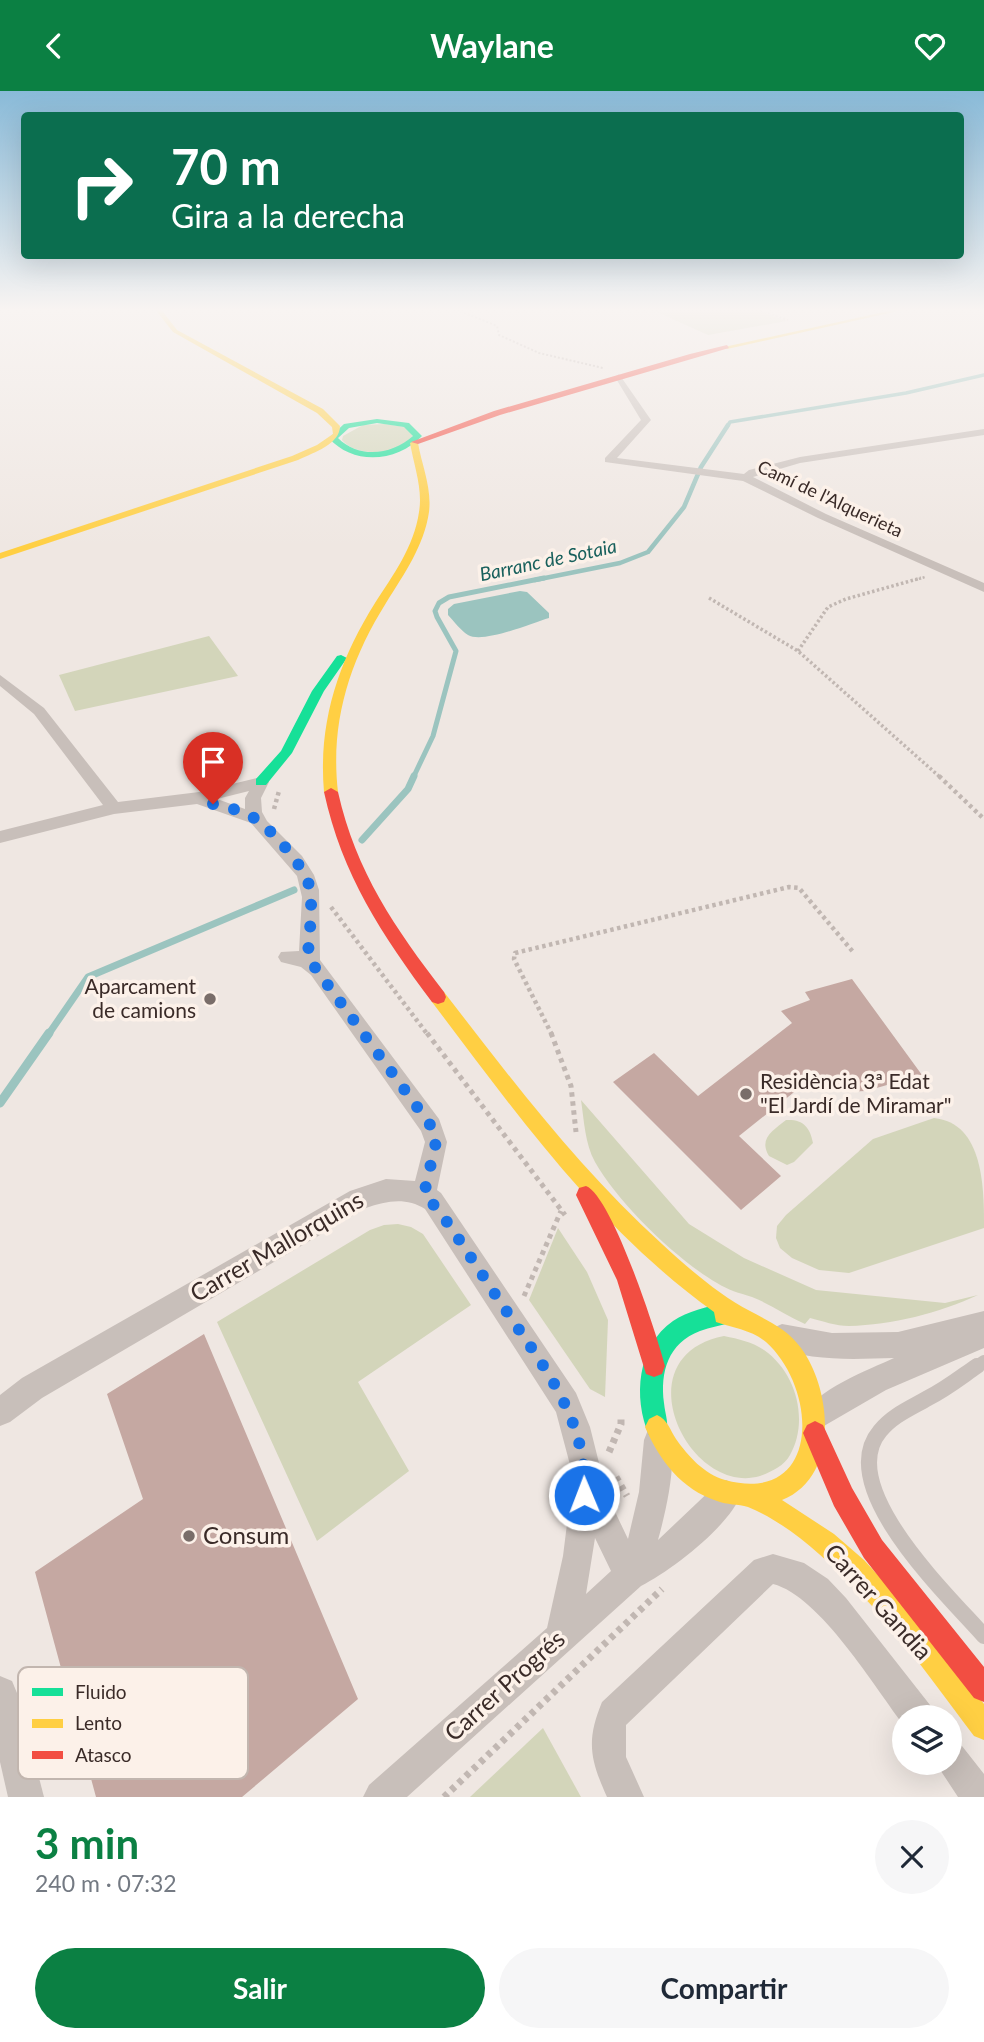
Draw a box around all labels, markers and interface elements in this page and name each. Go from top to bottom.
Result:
text: Waylane [430,26,554,65]
icon: back [35,27,73,65]
icon: heart [911,27,949,65]
text: 70 m [171,137,281,195]
icon: right [56,140,147,231]
text: Gira a la derecha [171,196,405,235]
street label: Camí de l'Alquerieta [754,455,906,541]
water label: Barranc de Sotaia [477,534,619,585]
pin [183,732,243,804]
icon: arrive [194,743,232,781]
place label: Aparcament de camions [84,973,196,1022]
marker: Aparcament de camions [202,991,218,1007]
place label: Residència 3ª Edat "El Jardí de Miramar" [760,1068,952,1117]
marker: Residència 3ª Edat "El Jardí de Miramar" [738,1086,754,1102]
street label: Carrer Mallorquins [184,1184,368,1307]
position arrow [547,1458,621,1532]
place label: Consum [203,1520,289,1549]
marker: Consum [181,1528,197,1544]
street label: Carrer Gandia [820,1537,939,1665]
street label: Carrer Progrés [438,1623,570,1746]
legend [18,1667,248,1779]
text: Fluido [75,1680,127,1703]
map controls [892,1705,962,1775]
button: layers [892,1705,962,1775]
text: Lento [75,1711,122,1734]
text: Atasco [75,1743,131,1766]
text: 3 min [35,1818,139,1868]
button: close [875,1820,949,1894]
text: 240 m · 07:32 [35,1869,177,1897]
button: Salir [35,1948,485,2028]
button: Compartir [499,1948,949,2028]

